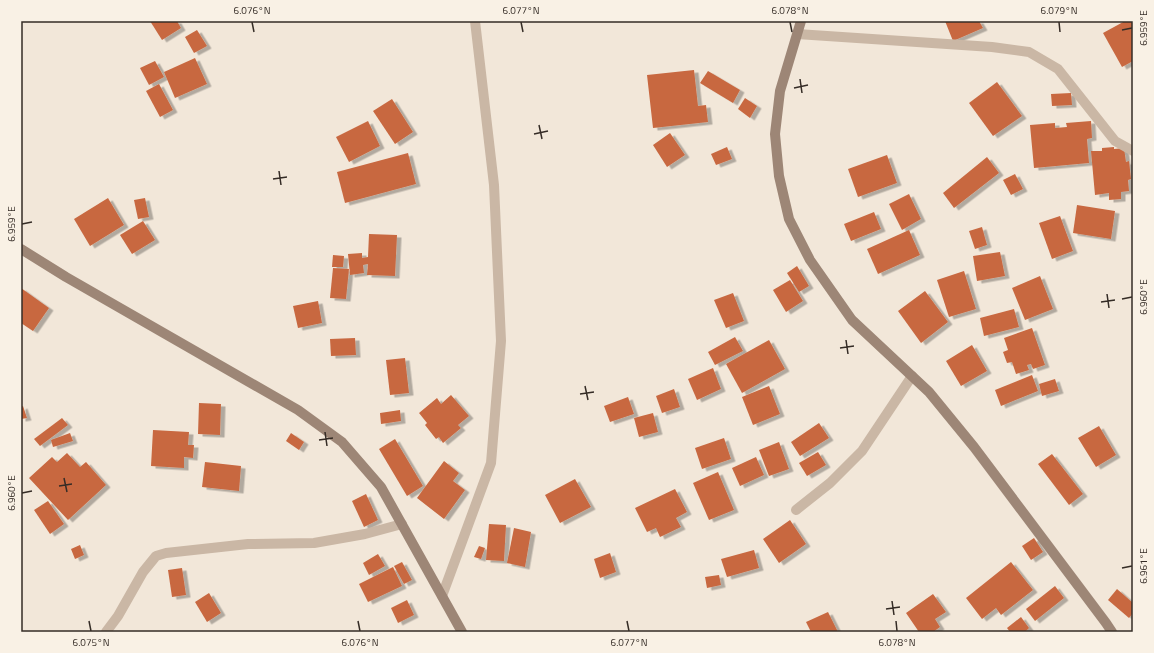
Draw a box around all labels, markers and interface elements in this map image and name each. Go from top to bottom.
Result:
text: 6.076°N [234,3,270,18]
text: 6.077°N [503,3,539,18]
text: 6.078°N [772,3,808,18]
text: 6.079°N [1041,3,1077,18]
text: 6.959°E [1136,10,1151,46]
text: 6.959°E [4,206,19,242]
text: 6.960°E [1136,279,1151,315]
text: 6.960°E [4,475,19,511]
text: 6.961°E [1136,548,1151,584]
text: 6.075°N [73,635,109,650]
text: 6.076°N [342,635,378,650]
text: 6.077°N [611,635,647,650]
text: 6.078°N [879,635,915,650]

